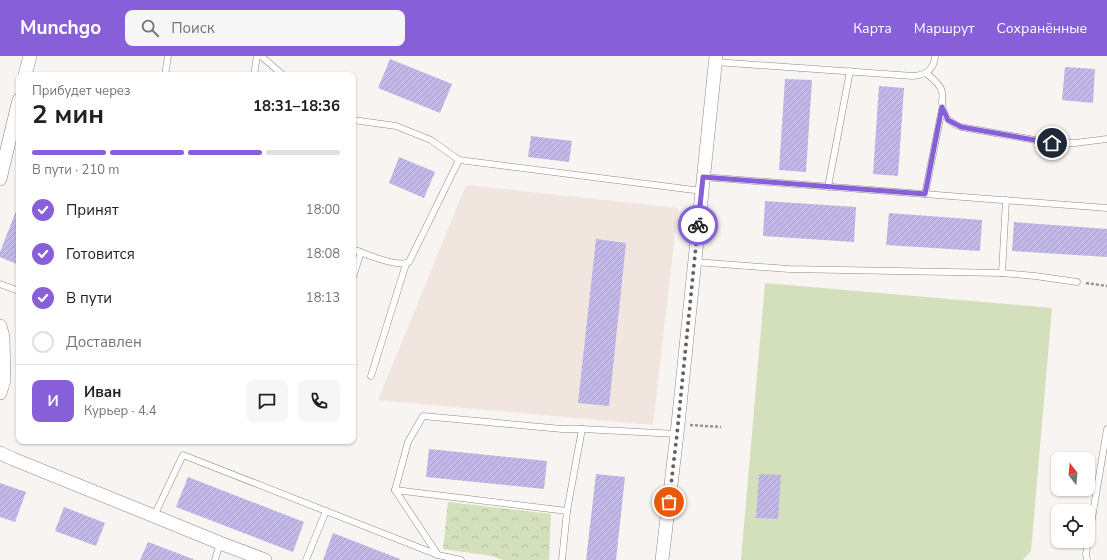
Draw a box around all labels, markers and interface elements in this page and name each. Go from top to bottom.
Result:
search box [125,10,405,46]
text: Munchgo [20,15,101,41]
icon: search [139,17,161,39]
text: Поиск [171,18,215,38]
text: Карта [853,19,892,38]
text: Маршрут [914,19,975,38]
text: Сохранённые [997,19,1087,38]
text: Прибудет через [32,82,130,100]
text: 18:31–18:36 [253,96,340,116]
text: 2 мин [32,97,104,132]
pin [1035,126,1069,160]
icon: home [1041,132,1063,154]
text: В пути · 210 m [32,161,119,179]
icon: check [32,199,54,221]
text: Принят [66,200,119,220]
text: 18:00 [306,201,340,219]
courier [678,205,718,245]
icon: bike [687,214,709,236]
icon: check [32,243,54,265]
text: Готовится [66,244,135,264]
text: 18:08 [306,245,340,263]
icon: check [32,287,54,309]
text: В пути [66,288,112,308]
text: 18:13 [306,289,340,307]
text: Доставлен [66,332,142,352]
button: chat [246,380,288,422]
button: phone [298,380,340,422]
text: Иван [84,382,121,402]
text: И [47,391,59,411]
text: Курьер · 4.4 [84,402,157,420]
north arrow [1051,452,1095,496]
map controls [1051,452,1095,548]
pin [652,485,686,519]
icon: bag [658,491,680,513]
button: locate [1051,504,1095,548]

